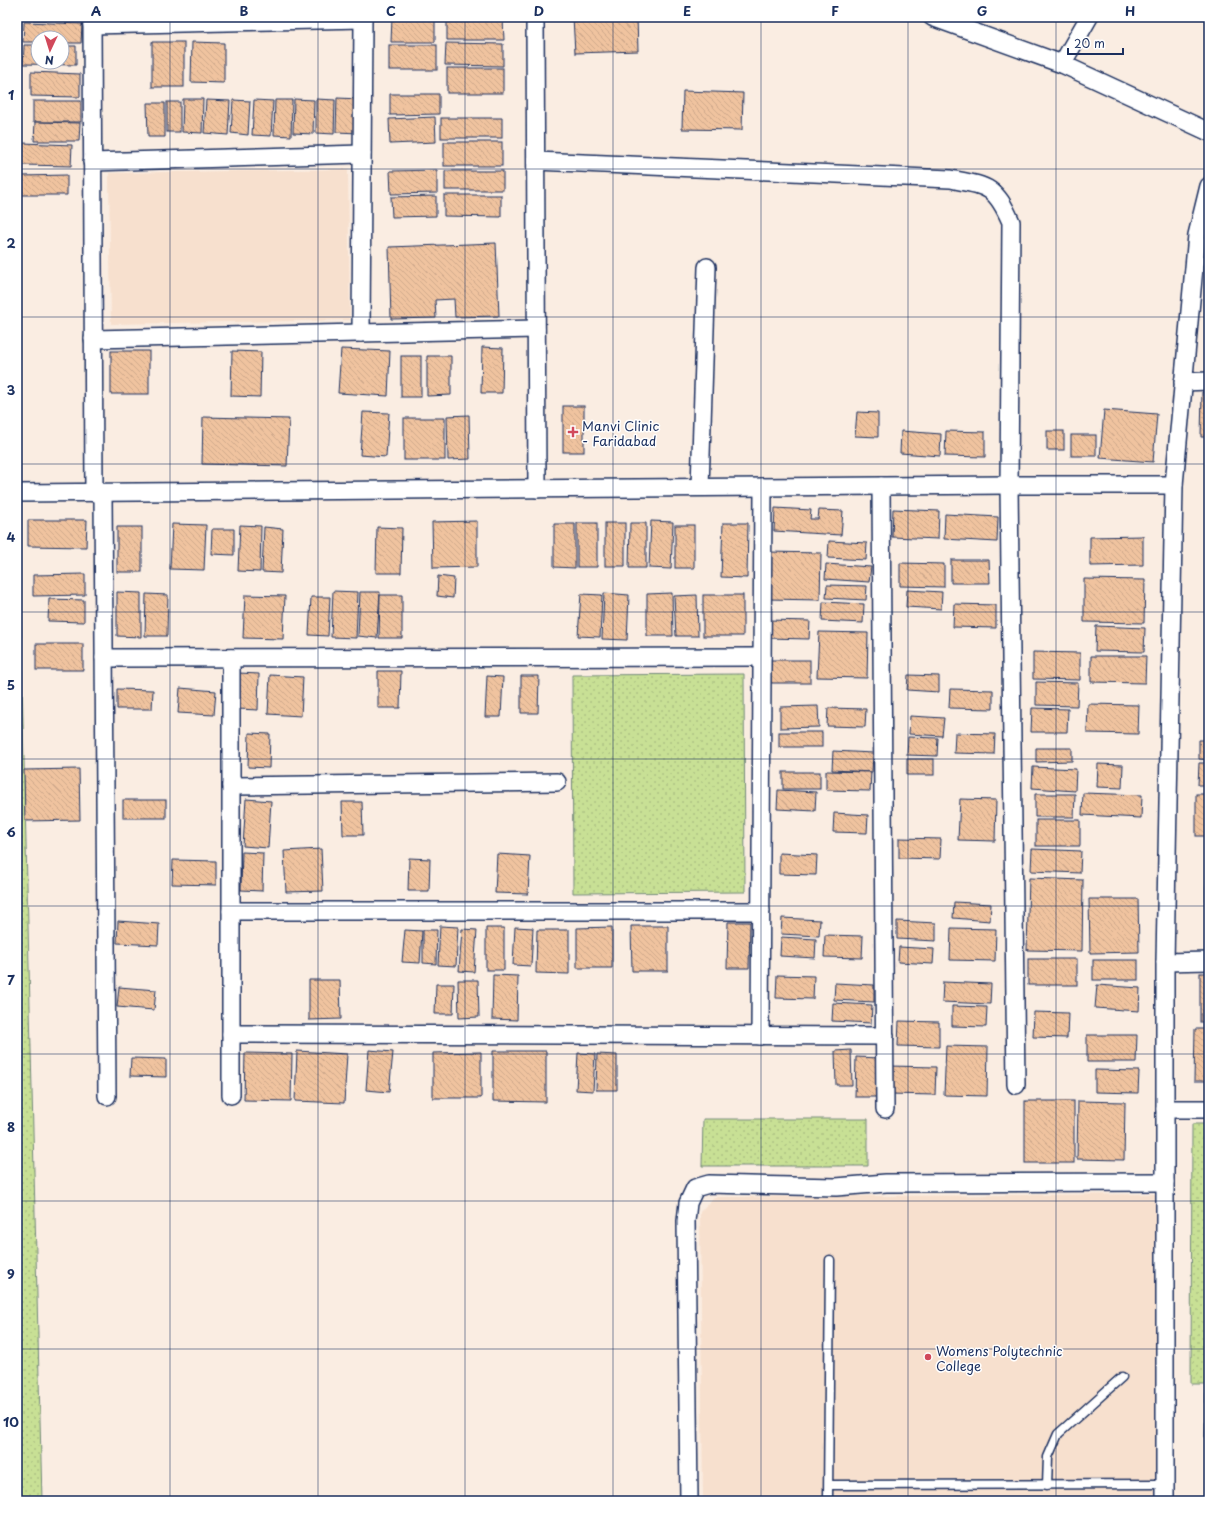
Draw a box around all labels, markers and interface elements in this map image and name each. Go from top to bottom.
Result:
text: A [91,1,101,20]
text: B [240,1,249,20]
text: C [386,1,396,20]
text: D [534,1,544,20]
text: E [683,1,691,20]
text: F [831,1,839,20]
text: G [977,1,987,20]
text: H [1125,1,1135,20]
north arrow [30,30,70,70]
scale bar [1068,30,1123,56]
text: 20 m [1074,34,1105,52]
text: N [44,52,54,69]
text: 1 [8,85,14,104]
text: 2 [6,233,16,252]
text: 3 [7,380,16,399]
place label: Manvi Clinic - Faridabad [582,416,659,450]
marker: Manvi Clinic - Faridabad [567,426,579,438]
text: 4 [7,527,16,546]
text: 5 [7,675,15,694]
text: 6 [6,822,16,841]
text: 7 [7,970,15,989]
text: 8 [7,1117,15,1136]
text: 9 [7,1264,15,1283]
place label: Womens Polytechnic College [936,1341,1063,1375]
marker: Womens Polytechnic College [923,1352,933,1362]
text: 10 [3,1412,19,1431]

